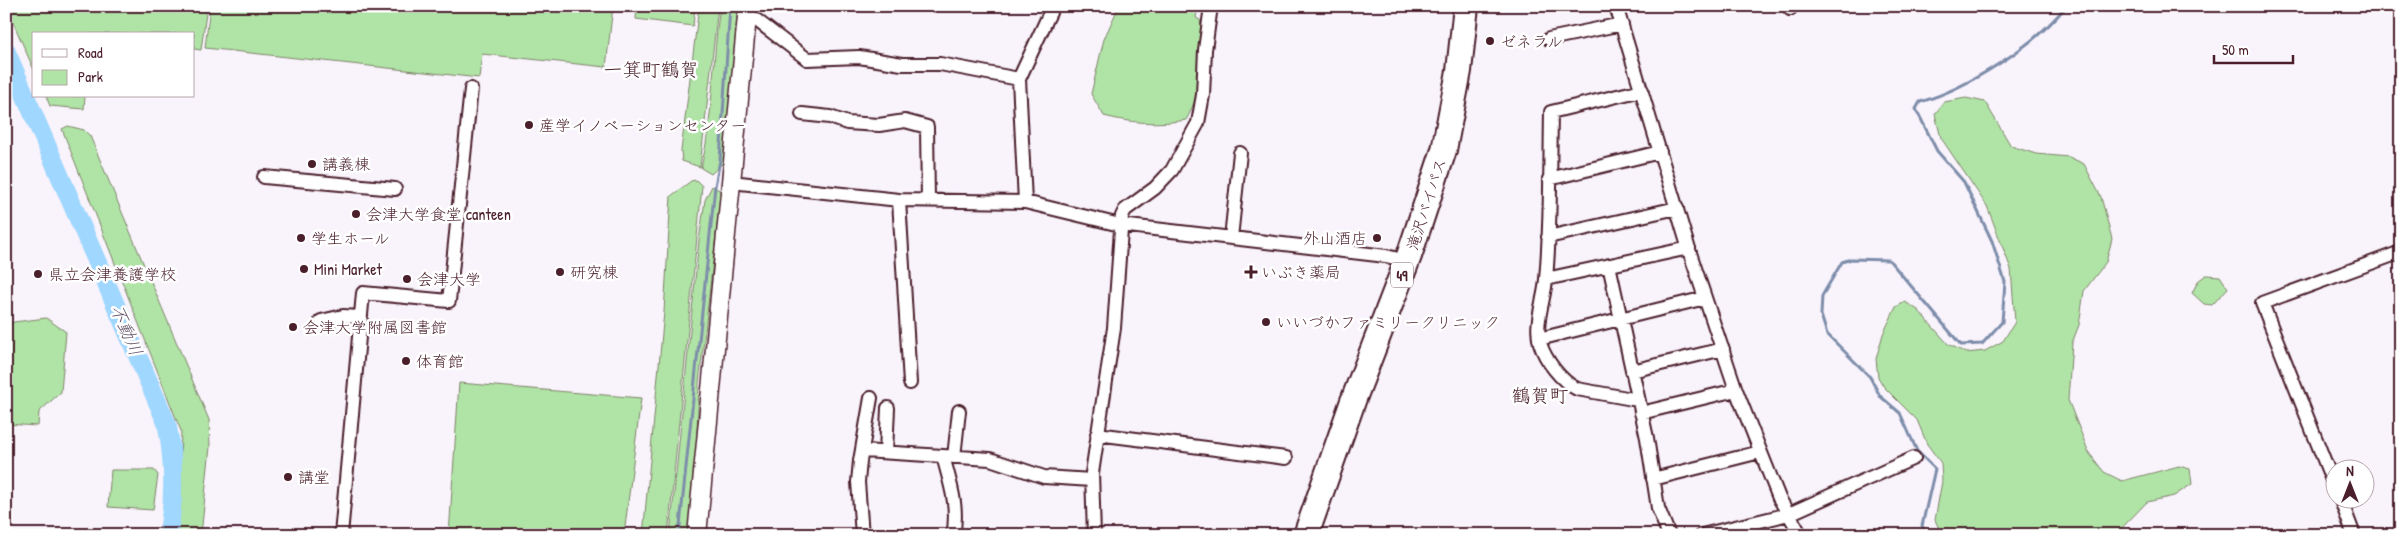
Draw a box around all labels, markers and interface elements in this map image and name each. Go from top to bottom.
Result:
place label: ゼネラル [1500,30,1563,52]
legend [32,32,195,98]
scale bar [2214,32,2293,64]
marker: ゼネラル [1484,35,1496,47]
text: 50 m [2222,39,2249,60]
text: Road [78,42,103,63]
district label: 一箕町鶴賀 [603,56,699,82]
text: Park [78,66,103,87]
place label: 産学イノベーションセンター [539,114,746,136]
marker: 産学イノベーションセンター [523,119,535,131]
place label: 講義棟 [322,153,370,175]
street label: 滝沢バイパス [1401,155,1451,253]
marker: 講義棟 [306,158,318,170]
place label: 会津大学食堂 canteen [366,203,511,225]
marker: 会津大学食堂 canteen [350,208,362,220]
place label: 学生ホール [311,227,390,249]
place label: 外山酒店 [1303,227,1367,249]
marker: 学生ホール [295,232,307,244]
marker: 外山酒店 [1371,232,1383,244]
place label: Mini Market [314,258,383,280]
place label: 研究棟 [570,261,618,283]
place label: いぶき薬局 [1261,261,1341,283]
road number: 49 [1391,262,1413,288]
place label: 県立会津養護学校 [48,263,176,285]
marker: Mini Market [298,263,310,275]
marker: 研究棟 [554,266,566,278]
marker: いぶき薬局 [1245,266,1257,278]
marker: 県立会津養護学校 [32,268,44,280]
place label: 会津大学 [417,268,481,290]
marker: 会津大学 [401,273,413,285]
water label: 不動川 [105,300,149,360]
place label: いいづかファミリークリニック [1276,311,1500,333]
place label: 会津大学附属図書館 [303,316,447,338]
marker: いいづかファミリークリニック [1260,316,1272,328]
marker: 会津大学附属図書館 [287,321,299,333]
place label: 体育館 [416,350,464,372]
marker: 体育館 [400,355,412,367]
district label: 鶴賀町 [1511,382,1569,408]
north arrow [2324,458,2374,508]
text: N [2346,461,2354,480]
place label: 講堂 [298,466,330,488]
marker: 講堂 [282,471,294,483]

